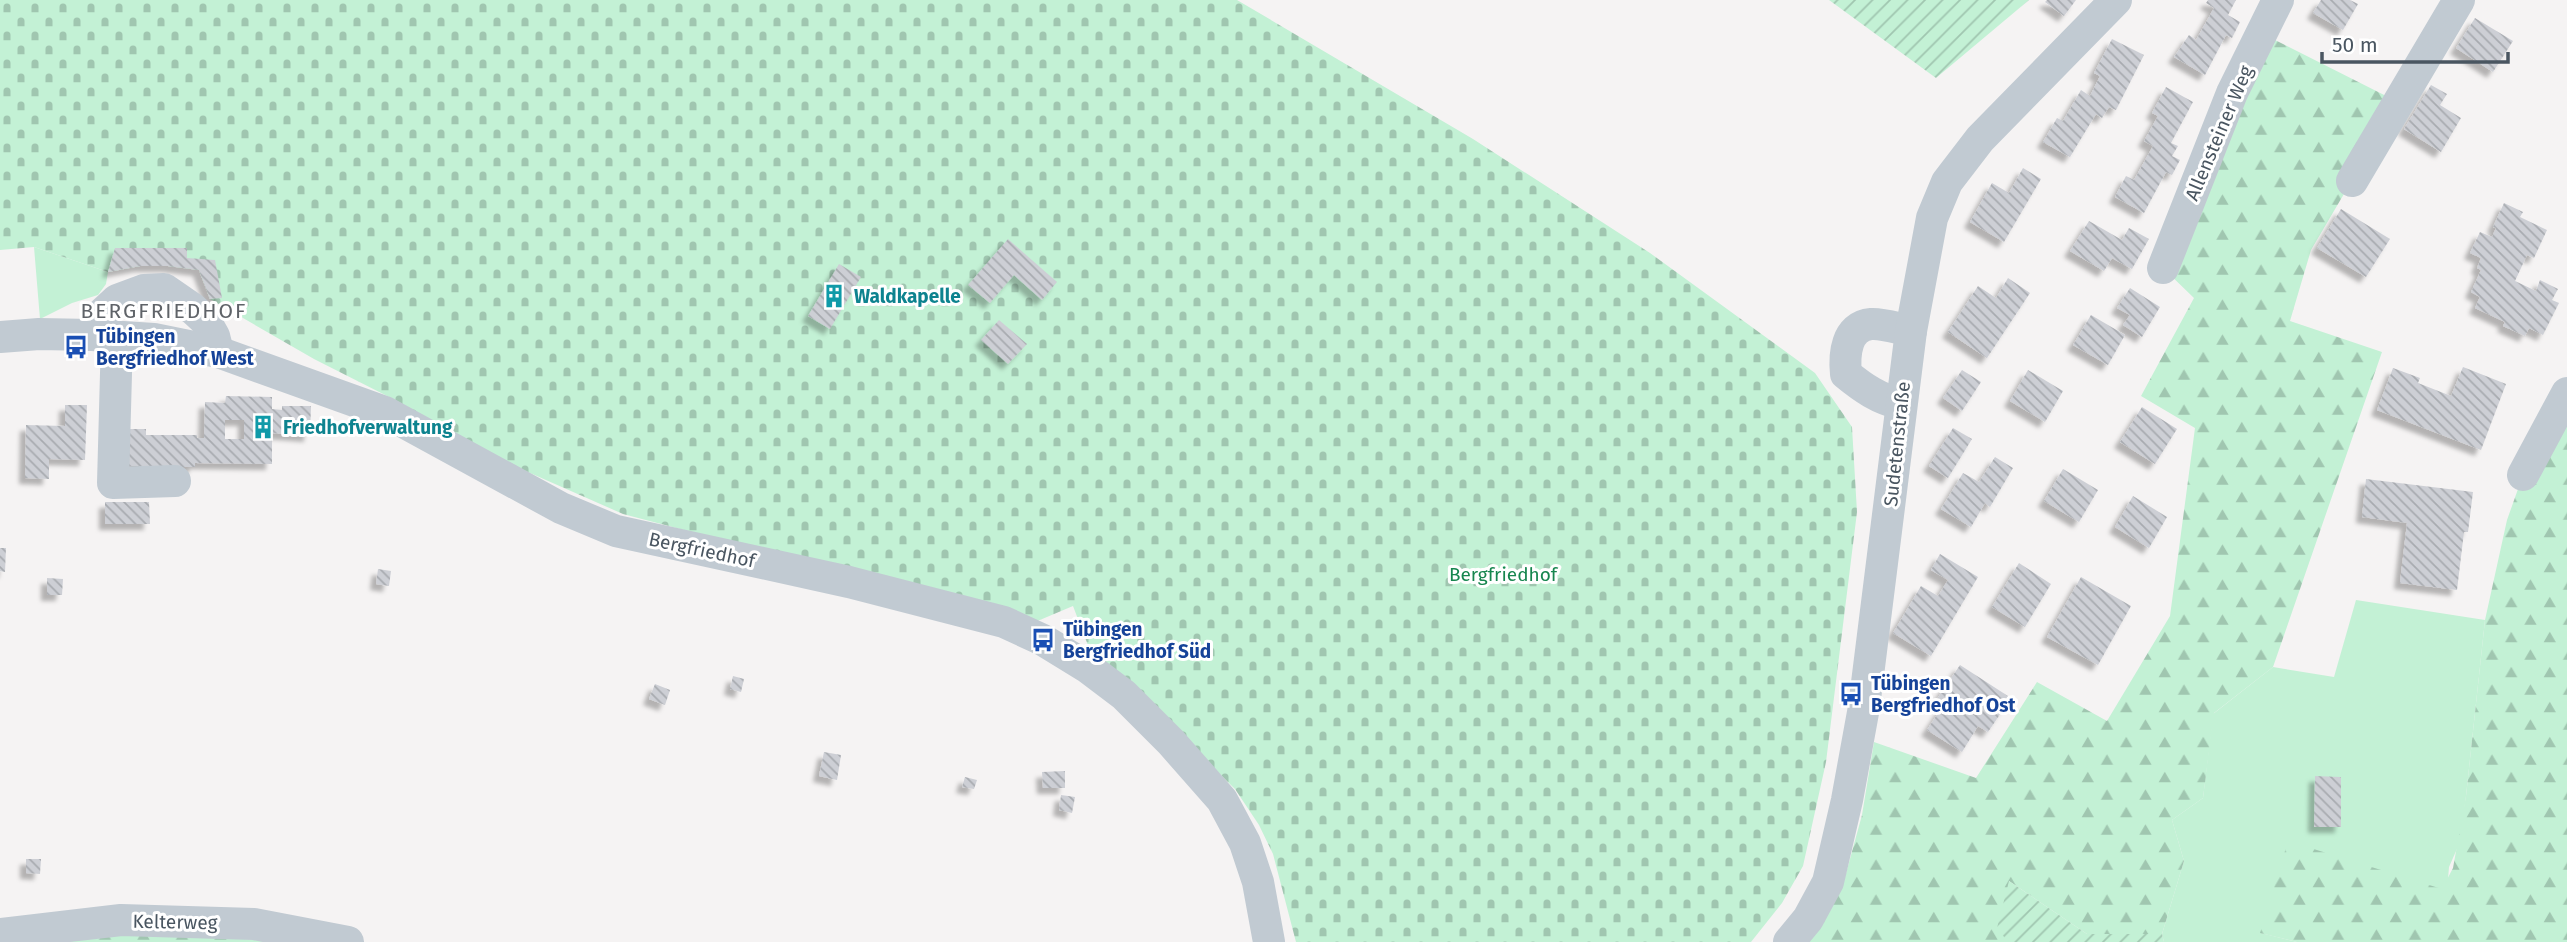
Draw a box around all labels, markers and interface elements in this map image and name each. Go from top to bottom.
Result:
scale bar [2322,21,2508,65]
text: 50 m [2332,32,2378,58]
street label: Allensteiner Weg [2180,62,2258,204]
building icon: Waldkapelle [820,282,848,310]
place label: Waldkapelle [854,285,961,308]
district label: BERGFRIEDHOF [81,298,247,324]
place label: Tübingen Bergfriedhof West [96,325,255,370]
bus stop icon: Tübingen Bergfriedhof West [62,333,90,361]
street label: Sudetenstraße [1879,380,1915,508]
building icon: Friedhofverwaltung [249,413,277,441]
place label: Friedhofverwaltung [283,416,453,439]
street label: Bergfriedhof [647,528,759,573]
park label: Bergfriedhof [1449,563,1559,586]
place label: Tübingen Bergfriedhof Süd [1063,618,1211,663]
bus stop icon: Tübingen Bergfriedhof Süd [1029,626,1057,654]
place label: Tübingen Bergfriedhof Ost [1871,672,2016,717]
bus stop icon: Tübingen Bergfriedhof Ost [1837,680,1865,708]
street label: Kelterweg [132,910,218,934]

